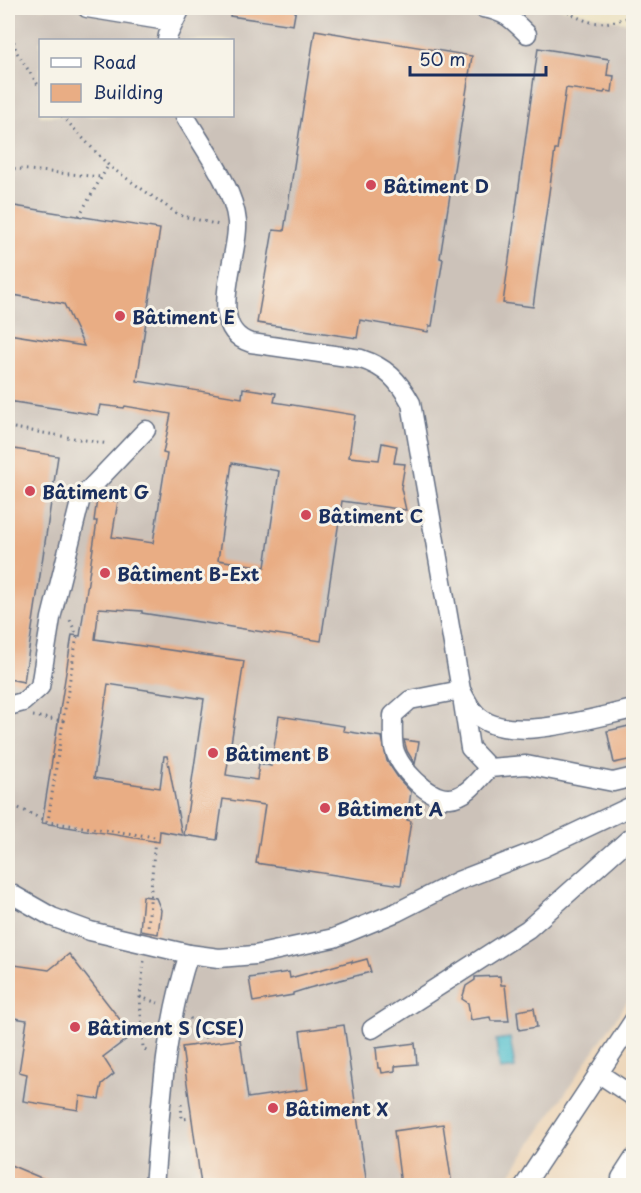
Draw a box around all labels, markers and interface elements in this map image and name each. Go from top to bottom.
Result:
legend [39,39,234,117]
scale bar [410,39,546,77]
text: 50 m [419,45,466,72]
text: Road [93,48,137,75]
text: Building [93,78,163,105]
place label: Bâtiment D [383,172,489,199]
marker: Bâtiment D [364,178,378,192]
place label: Bâtiment E [132,303,235,330]
marker: Bâtiment E [113,309,127,323]
place label: Bâtiment G [42,478,149,505]
marker: Bâtiment G [23,484,37,498]
place label: Bâtiment C [318,502,423,529]
marker: Bâtiment C [299,508,313,522]
place label: Bâtiment B-Ext [117,560,260,587]
marker: Bâtiment B-Ext [98,566,112,580]
place label: Bâtiment B [225,740,329,767]
marker: Bâtiment B [206,746,220,760]
place label: Bâtiment A [337,795,443,822]
marker: Bâtiment A [318,801,332,815]
place label: Bâtiment S (CSE) [87,1014,244,1041]
marker: Bâtiment S (CSE) [68,1020,82,1034]
place label: Bâtiment X [285,1095,389,1122]
marker: Bâtiment X [266,1101,280,1115]

